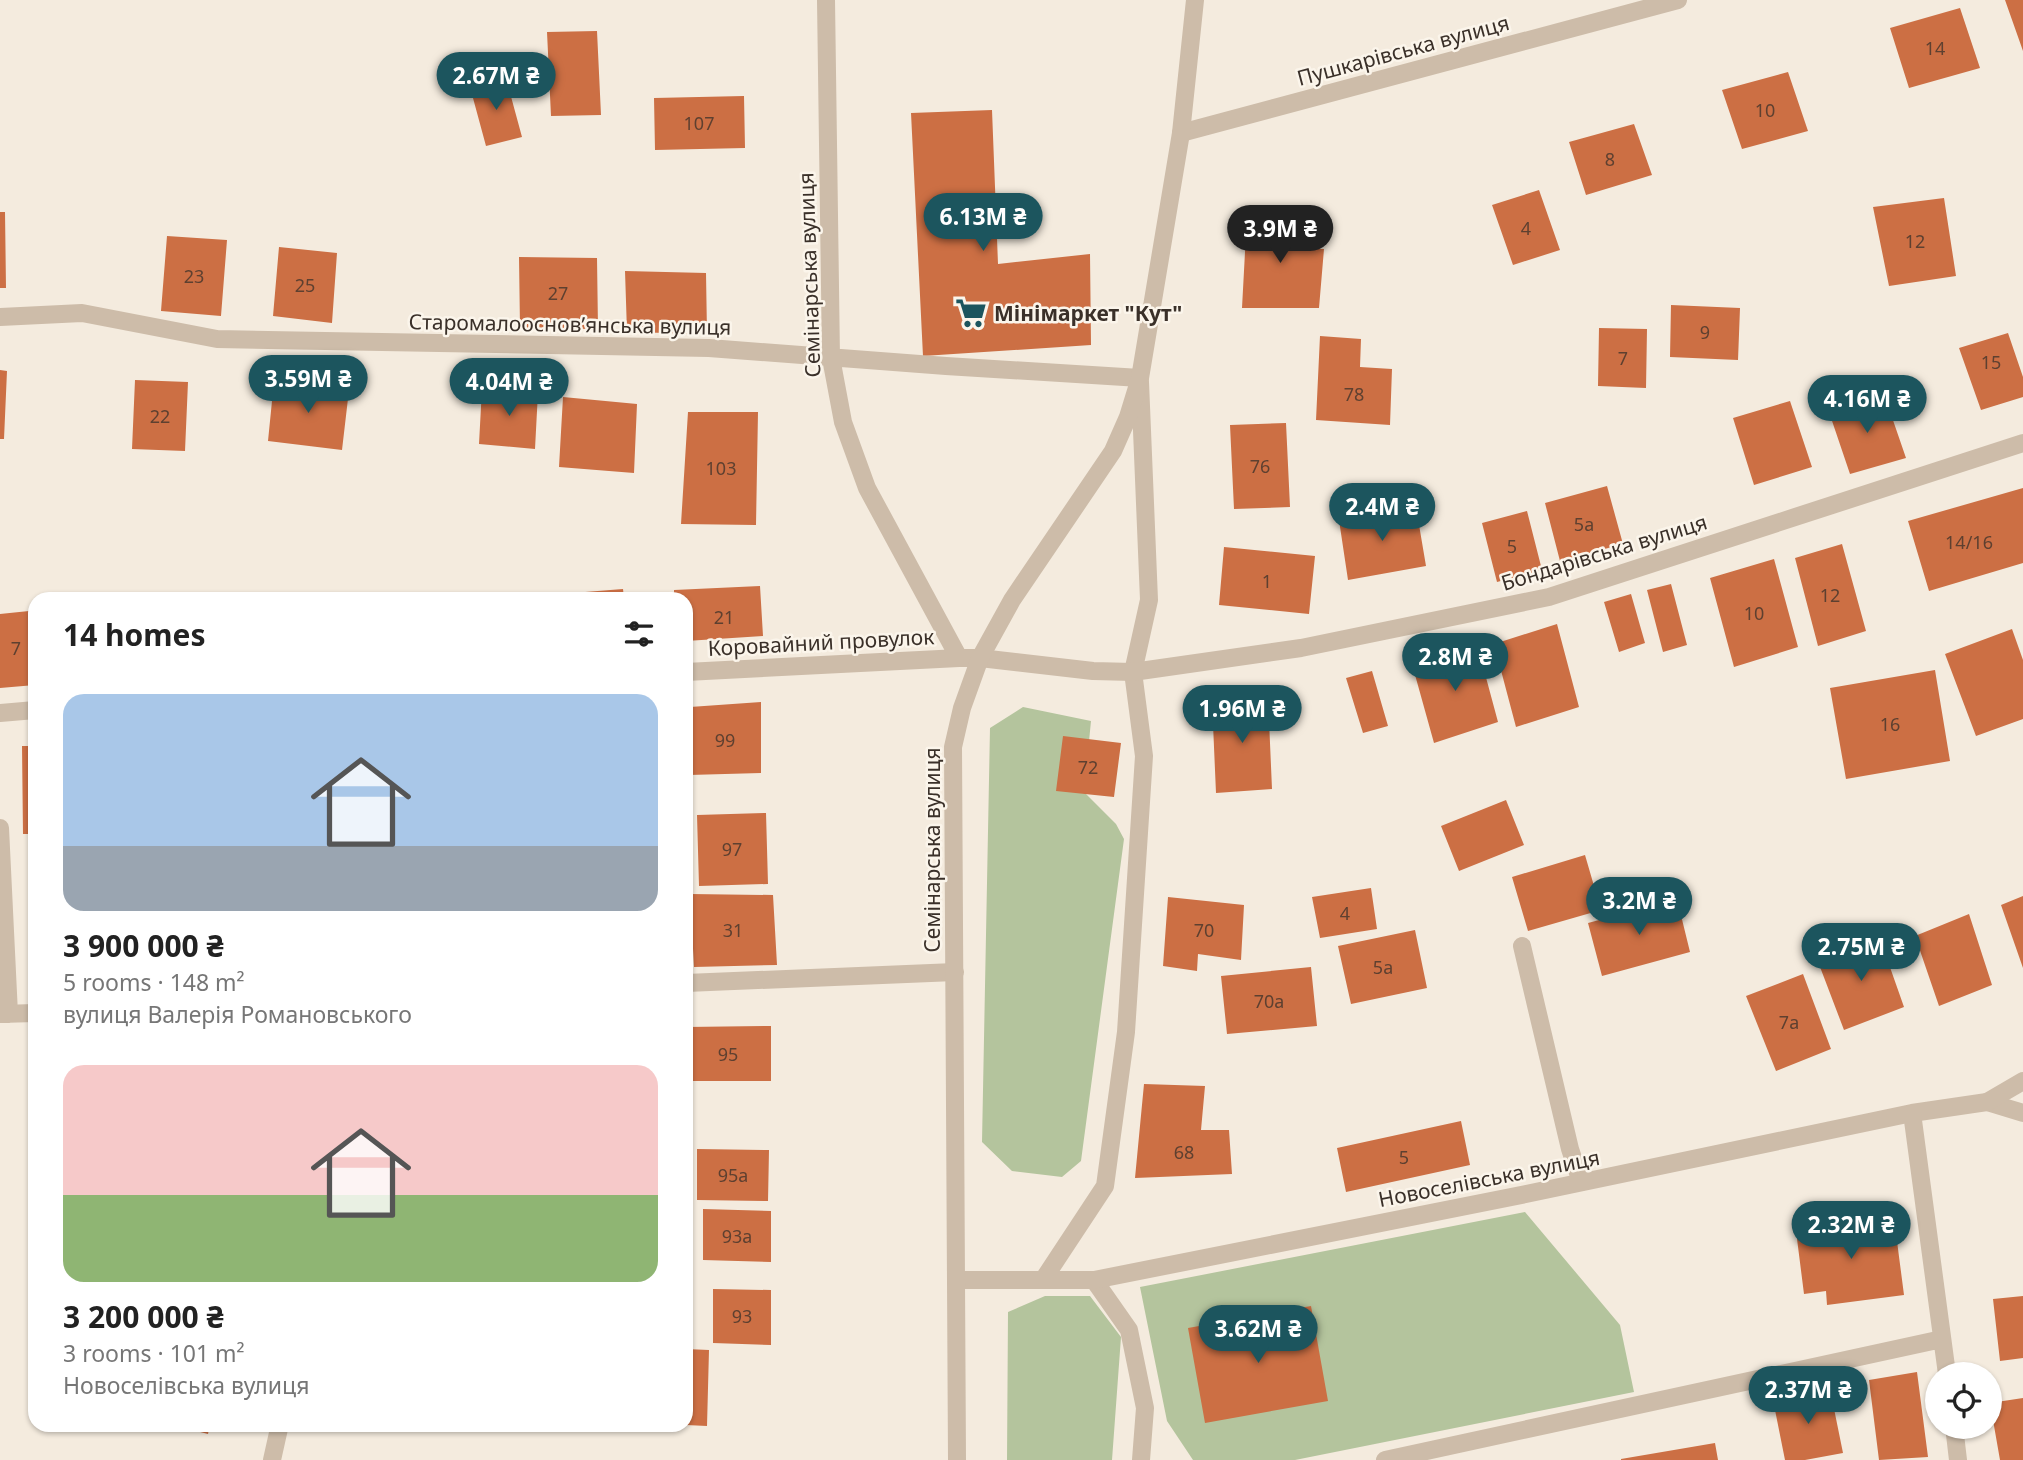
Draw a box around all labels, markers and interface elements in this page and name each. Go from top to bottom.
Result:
street label: Пушкарівська вулиця [1294,8,1512,92]
house number: 14 [1925,36,1945,60]
pin: 2.67M ₴ [431,52,561,112]
text: 2.67M ₴ [453,59,539,91]
house number: 10 [1755,98,1775,122]
house number: 107 [684,111,714,135]
house number: 8 [1605,147,1615,171]
street label: Семінарська вулиця [791,172,827,378]
pin: 6.13M ₴ [918,194,1048,253]
text: 6.13M ₴ [940,200,1026,232]
pin: 3.9M ₴ [1223,205,1337,265]
text: 3.9M ₴ [1243,212,1317,244]
house number: 4 [1521,216,1531,240]
house number: 12 [1905,229,1925,253]
house number: 23 [184,264,204,288]
house number: 25 [295,273,315,297]
house number: 27 [548,281,568,305]
supermarket icon: Мінімаркет "Кут" [954,296,988,330]
place label: Мінімаркет "Кут" [994,299,1182,327]
street label: Старомалооснов’янська вулиця [408,307,732,341]
house number: 9 [1700,320,1710,344]
house number: 7 [1618,346,1628,370]
house number: 15 [1981,350,2001,374]
pin: 3.59M ₴ [243,356,373,415]
pin: 4.04M ₴ [444,358,574,418]
text: 3.59M ₴ [265,362,351,394]
text: 4.04M ₴ [466,365,552,397]
pin: 4.16M ₴ [1802,376,1932,435]
house number: 78 [1344,382,1364,406]
text: 4.16M ₴ [1824,382,1910,414]
house number: 22 [150,404,170,428]
house number: 76 [1250,454,1270,478]
house number: 103 [706,456,736,480]
pin: 2.4M ₴ [1325,484,1439,543]
text: 2.4M ₴ [1345,490,1419,522]
street label: Бондарівська вулиця [1498,507,1710,597]
house number: 5а [1574,512,1594,536]
house number: 14/16 [1945,530,1993,554]
house number: 5 [1507,534,1517,558]
house number: 1 [1262,569,1272,593]
house number: 12 [1820,583,1840,607]
house number: 10 [1744,601,1764,625]
house number: 21 [714,605,734,629]
text: 14 homes [63,614,206,655]
icon: filters [620,615,658,653]
street label: Коровайний провулок [707,622,935,662]
pin: 2.8M ₴ [1398,634,1512,693]
house number: 7 [11,636,21,660]
text: 2.8M ₴ [1418,640,1492,672]
pin: 1.96M ₴ [1177,686,1307,745]
text: 1.96M ₴ [1199,692,1285,724]
house number: 16 [1880,712,1900,736]
house number: 99 [715,728,735,752]
icon: home [298,739,424,865]
street label: Семінарська вулиця [918,747,946,953]
house number: 72 [1078,755,1098,779]
house number: 97 [722,837,742,861]
pin: 3.2M ₴ [1582,878,1696,937]
text: 3.2M ₴ [1602,884,1676,916]
house number: 4 [1340,901,1350,925]
house number: 31 [723,918,743,942]
house number: 70 [1194,918,1214,942]
pin: 2.75M ₴ [1796,923,1926,983]
text: 3 900 000 ₴ [63,925,224,966]
text: 2.75M ₴ [1818,930,1904,962]
house number: 5а [1373,955,1393,979]
text: 5 rooms · 148 m² [63,966,245,998]
house number: 70а [1254,989,1284,1013]
text: вулиця Валерія Романовського [63,998,412,1030]
house number: 7а [1779,1010,1799,1034]
house number: 95 [718,1042,738,1066]
icon: home [298,1110,424,1236]
house number: 68 [1174,1140,1194,1164]
street label: Новоселівська вулиця [1376,1143,1602,1213]
house number: 5 [1399,1145,1409,1169]
house number: 95а [718,1163,748,1187]
pin: 2.32M ₴ [1786,1202,1916,1261]
text: 2.32M ₴ [1808,1208,1894,1240]
house number: 93а [722,1224,752,1248]
text: 3 200 000 ₴ [63,1296,224,1337]
house number: 93 [732,1304,752,1328]
pin: 3.62M ₴ [1193,1306,1323,1365]
text: 3.62M ₴ [1215,1312,1301,1344]
text: 3 rooms · 101 m² [63,1337,245,1369]
map controls [1925,1362,2002,1439]
button: locate [1925,1362,2002,1439]
pin: 2.37M ₴ [1743,1366,1873,1426]
text: Новоселівська вулиця [63,1369,309,1401]
text: 2.37M ₴ [1765,1373,1851,1405]

